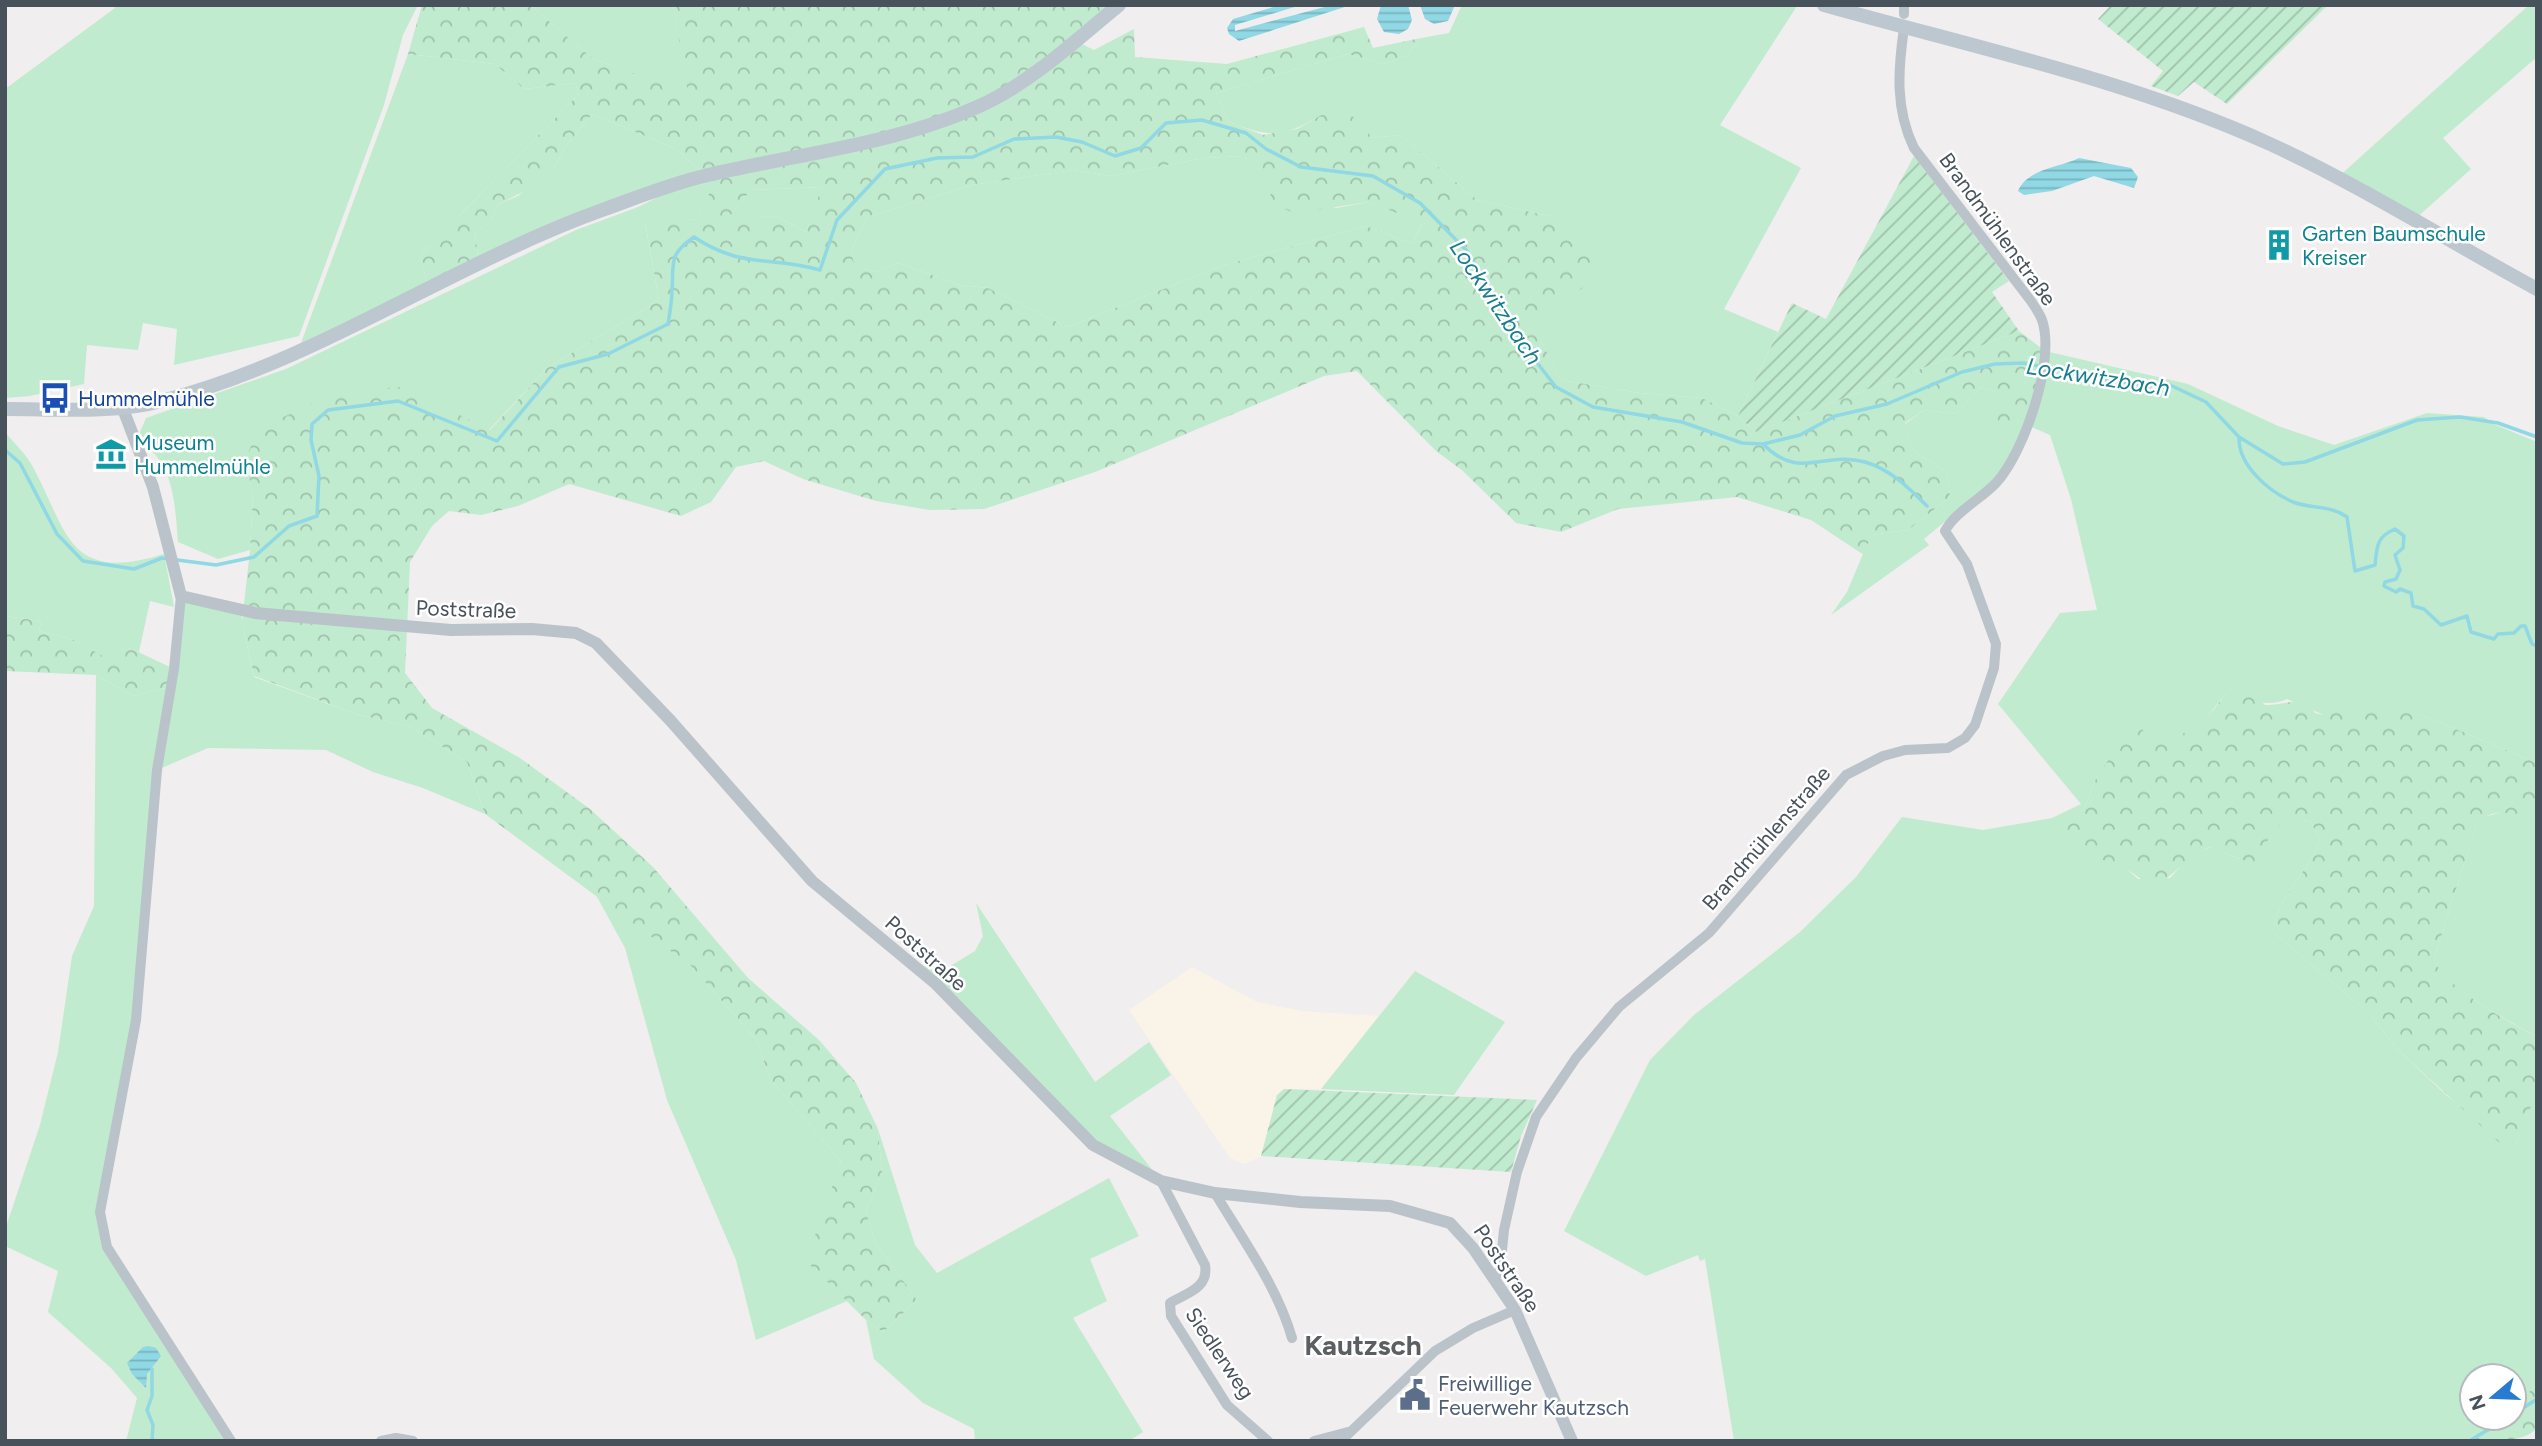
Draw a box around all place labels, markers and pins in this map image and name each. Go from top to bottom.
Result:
place label: Garten Baumschule Kreiser [2302,221,2486,270]
building icon: Garten Baumschule Kreiser [2262,228,2296,262]
bus stop icon: Hummelmühle [38,381,72,415]
place label: Hummelmühle [78,386,215,411]
place label: Museum Hummelmühle [134,430,271,479]
museum icon: Museum Hummelmühle [94,437,128,471]
place label: Freiwillige Feuerwehr Kautzsch [1438,1371,1629,1420]
public building icon: Freiwillige Feuerwehr Kautzsch [1398,1378,1432,1412]

